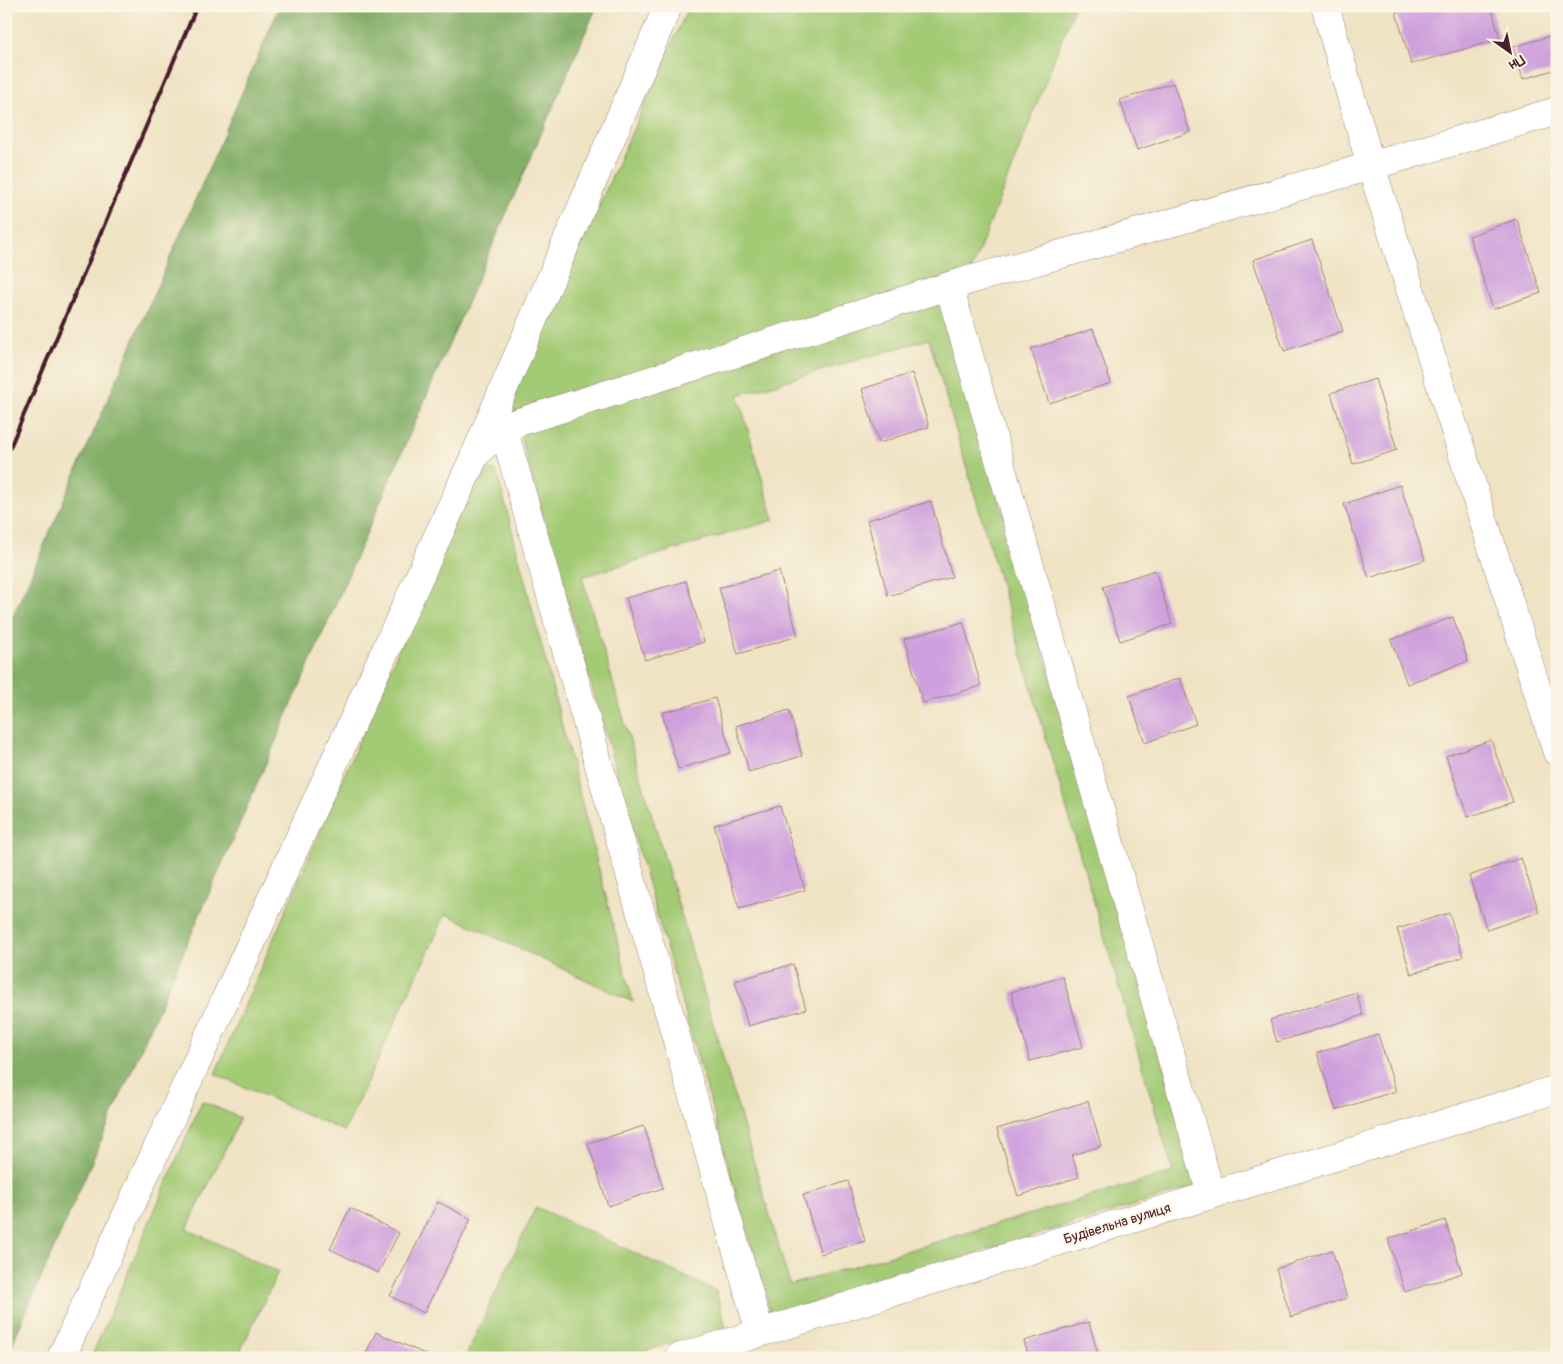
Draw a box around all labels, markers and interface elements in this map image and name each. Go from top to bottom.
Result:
north arrow [1486,28,1536,78]
text: Пн [1506,51,1528,74]
street label: Будівельна вулиця [1061,1199,1173,1248]

